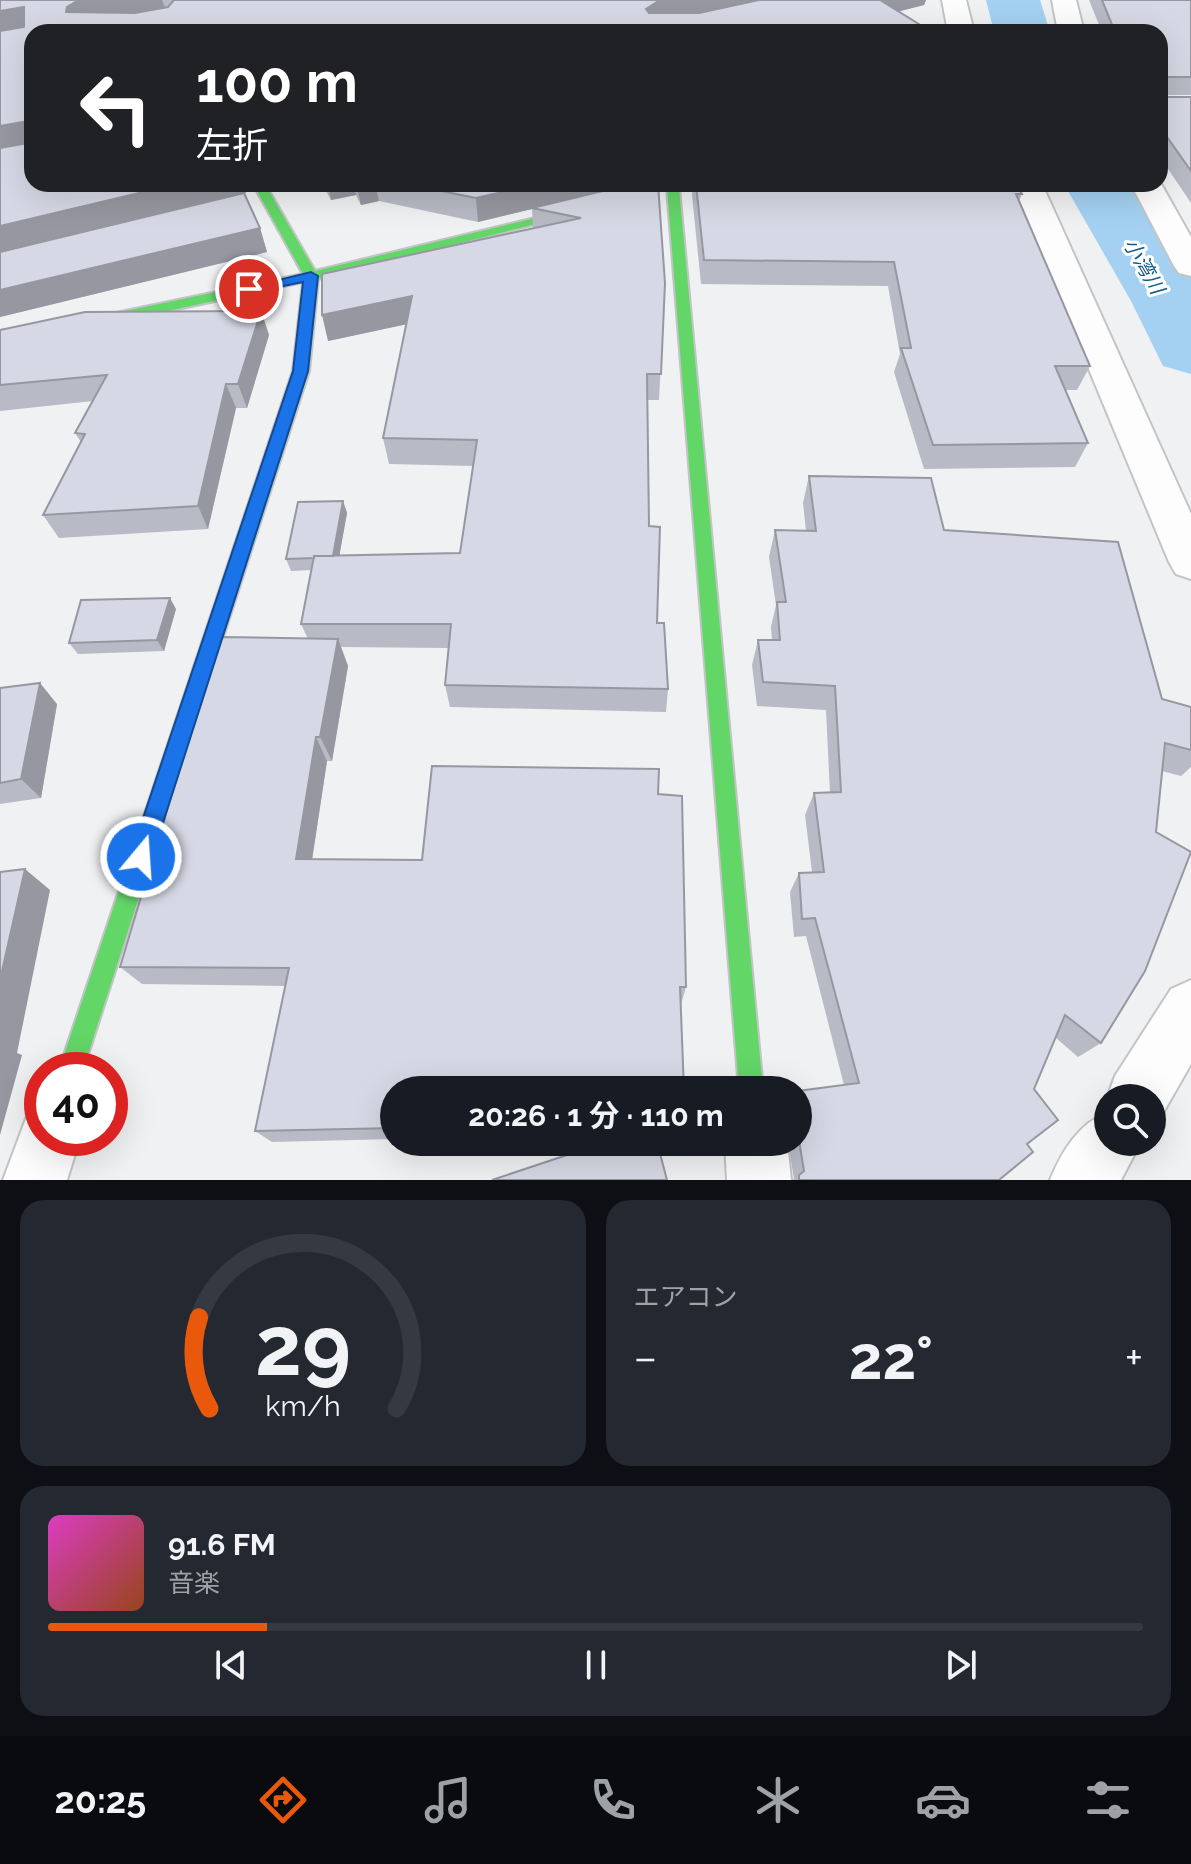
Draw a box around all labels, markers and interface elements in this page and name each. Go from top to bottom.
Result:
text: 100 m [196,49,358,115]
icon: left [64,56,168,160]
text: 左折 [196,124,268,166]
water label: 小湾川 [1119,234,1170,300]
pin [215,255,283,323]
icon: arrive [227,267,271,311]
position arrow [99,815,183,899]
speed limit sign: 40 [24,1052,128,1156]
map controls [1094,1084,1166,1156]
button: search [1094,1084,1166,1156]
text: 20:26 · 1 分 · 110 m [468,1098,724,1133]
text: エアコン [634,1282,738,1312]
text: 29 [255,1297,351,1394]
text: 22° [849,1323,933,1393]
text: − [634,1332,657,1383]
text: + [1125,1332,1143,1383]
text: km/h [265,1389,340,1423]
text: 91.6 FM [168,1527,276,1562]
text: 音楽 [168,1568,220,1598]
icon: previous [209,1643,253,1687]
icon: pause [574,1643,618,1687]
icon: next [939,1643,983,1687]
icon: directions [255,1772,311,1828]
icon: music [420,1772,476,1828]
icon: phone [585,1772,641,1828]
icon: climate [750,1772,806,1828]
icon: car [915,1772,971,1828]
icon: filters [1080,1772,1136,1828]
text: 20:25 [55,1779,146,1821]

